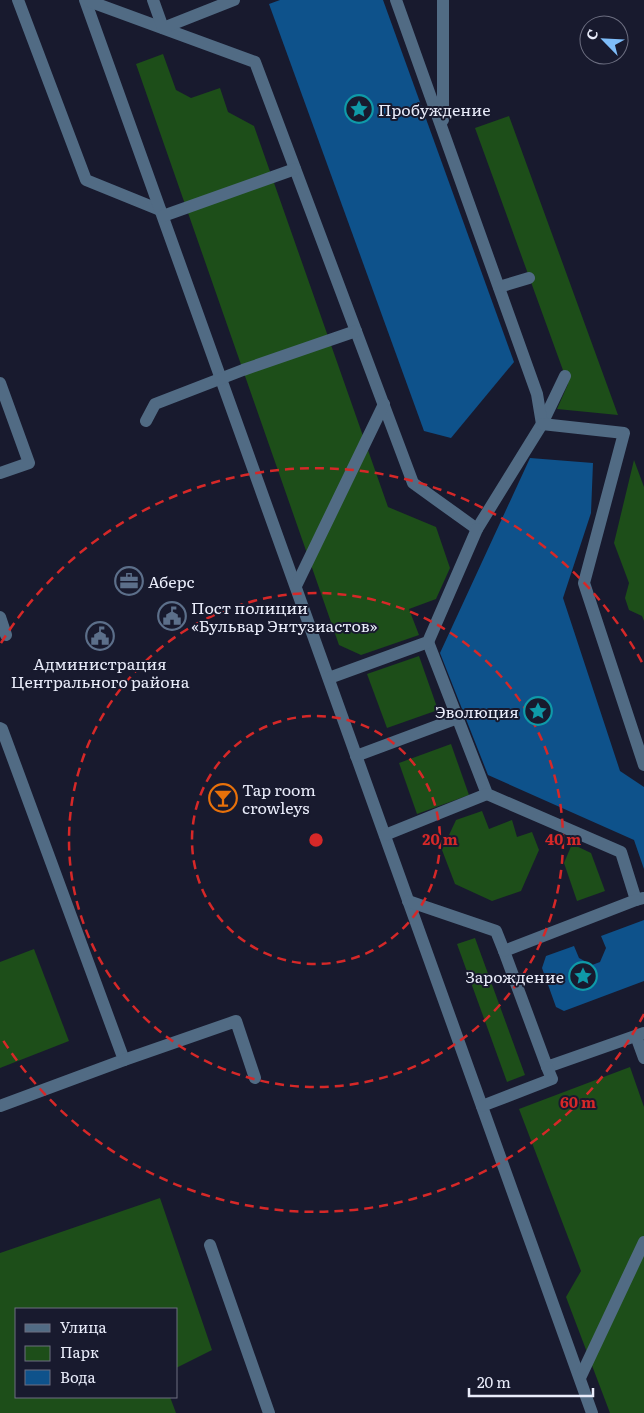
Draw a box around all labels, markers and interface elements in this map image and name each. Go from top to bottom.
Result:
north arrow [579,15,629,65]
text: С [580,26,602,43]
place icon: Пробуждение [344,94,374,124]
place label: Пробуждение [378,97,490,121]
office icon: Аберс [114,566,144,596]
place label: Аберс [148,569,195,593]
place label: Пост полиции «Бульвар Энтузиастов» [191,595,378,637]
public building icon: Пост полиции «Бульвар Энтузиастов» [157,601,187,631]
public building icon: Администрация Центрального района [85,621,115,651]
place label: Администрация Центрального района [11,651,190,693]
place icon: Эволюция [523,696,553,726]
place label: Эволюция [435,699,519,723]
place label: Tap room сrowleys [242,777,316,819]
bar icon: Tap room сrowleys [208,783,238,813]
text: 20 m [422,827,458,850]
text: 40 m [545,827,581,850]
centre of rings [307,831,325,849]
place icon: Зарождение [568,961,598,991]
place label: Зарождение [465,964,564,988]
text: 60 m [560,1090,596,1113]
legend [15,1308,178,1398]
text: Улица [60,1315,108,1338]
text: Парк [60,1340,99,1363]
text: Вода [60,1365,97,1388]
scale bar [469,1366,593,1398]
text: 20 m [477,1370,511,1393]

